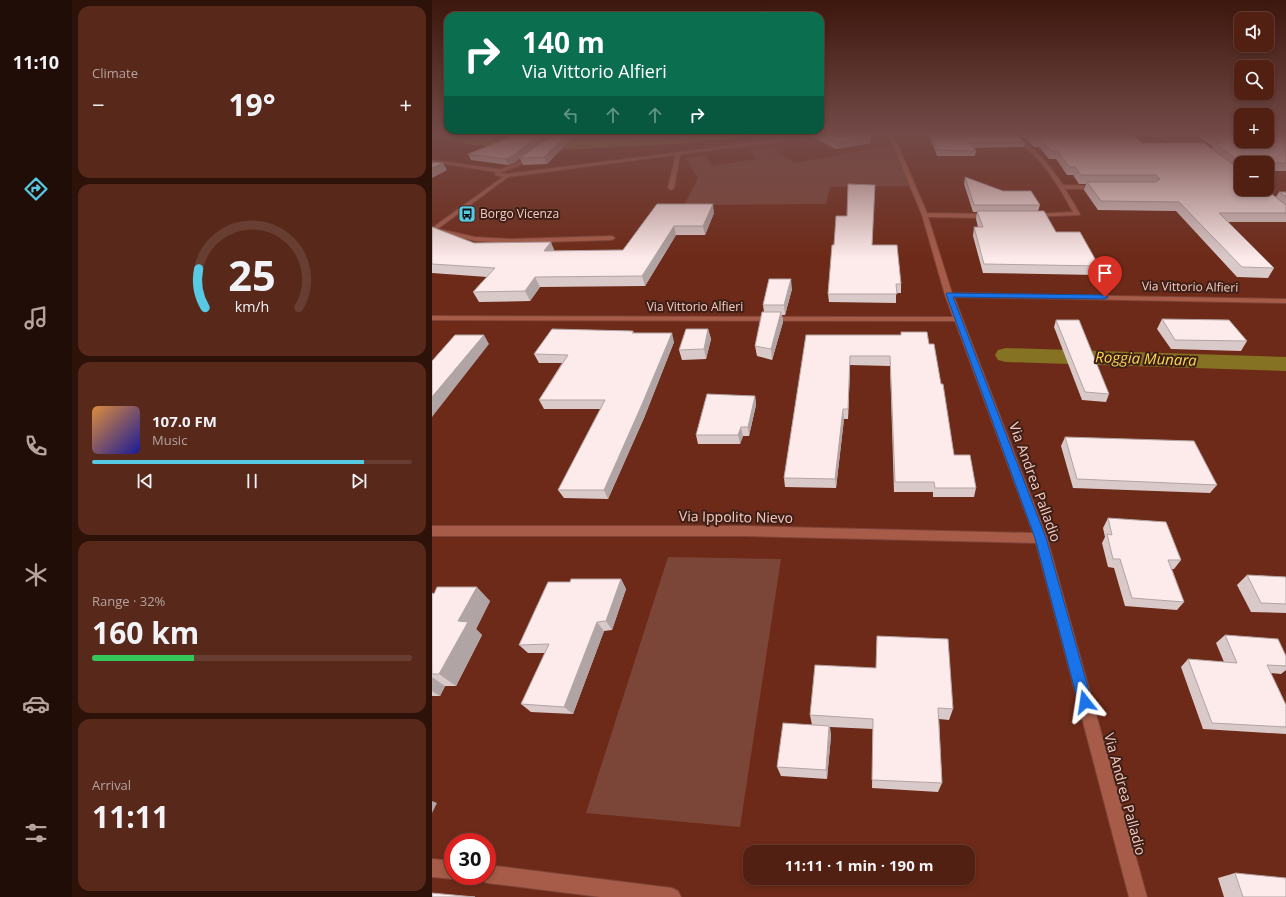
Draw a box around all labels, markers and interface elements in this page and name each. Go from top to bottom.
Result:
map controls [1234,12,1274,196]
button: sound [1234,12,1274,52]
text: 140 m [522,23,605,61]
icon: right [456,28,508,80]
text: 11:10 [13,50,59,74]
text: Via Vittorio Alfieri [522,59,667,83]
button: search [1234,60,1274,100]
text: Climate [92,64,138,82]
text: 19° [228,84,276,125]
text: − [92,89,105,119]
text: + [399,89,412,119]
icon: left [560,104,582,126]
icon: ahead [602,104,624,126]
icon: ahead [644,104,666,126]
icon: right [686,104,708,126]
button: + [1234,108,1274,148]
button: − [1234,156,1274,196]
icon: directions [22,175,50,203]
bus stop icon: Borgo Vicenza [457,204,477,224]
place label: Borgo Vicenza [480,205,559,222]
text: 25 [228,247,276,303]
pin [1088,256,1122,297]
icon: arrive [1094,262,1116,284]
street label: Via Vittorio Alfieri [1142,277,1238,296]
text: km/h [235,297,269,316]
street label: Via Vittorio Alfieri [647,298,743,315]
icon: music [22,304,50,332]
water label: Roggia Munara [1095,346,1198,370]
text: 107.0 FM [152,411,217,431]
street label: Via Andrea Palladio [1005,419,1066,544]
text: Music [152,431,187,449]
icon: phone [22,432,50,460]
icon: previous [134,470,156,492]
icon: pause [241,470,263,492]
icon: next [348,470,370,492]
street label: Via Ippolito Nievo [679,506,793,527]
icon: climate [22,561,50,589]
text: Range · 32% [92,592,165,610]
text: 160 km [92,612,199,653]
position arrow [1064,681,1106,723]
icon: car [22,690,50,718]
street label: Via Andrea Palladio [1100,731,1151,857]
text: Arrival [92,776,131,794]
text: 11:11 [92,796,169,837]
icon: filters [22,819,50,847]
speed limit sign: 30 [444,833,496,885]
text: 11:11 · 1 min · 190 m [785,855,933,875]

